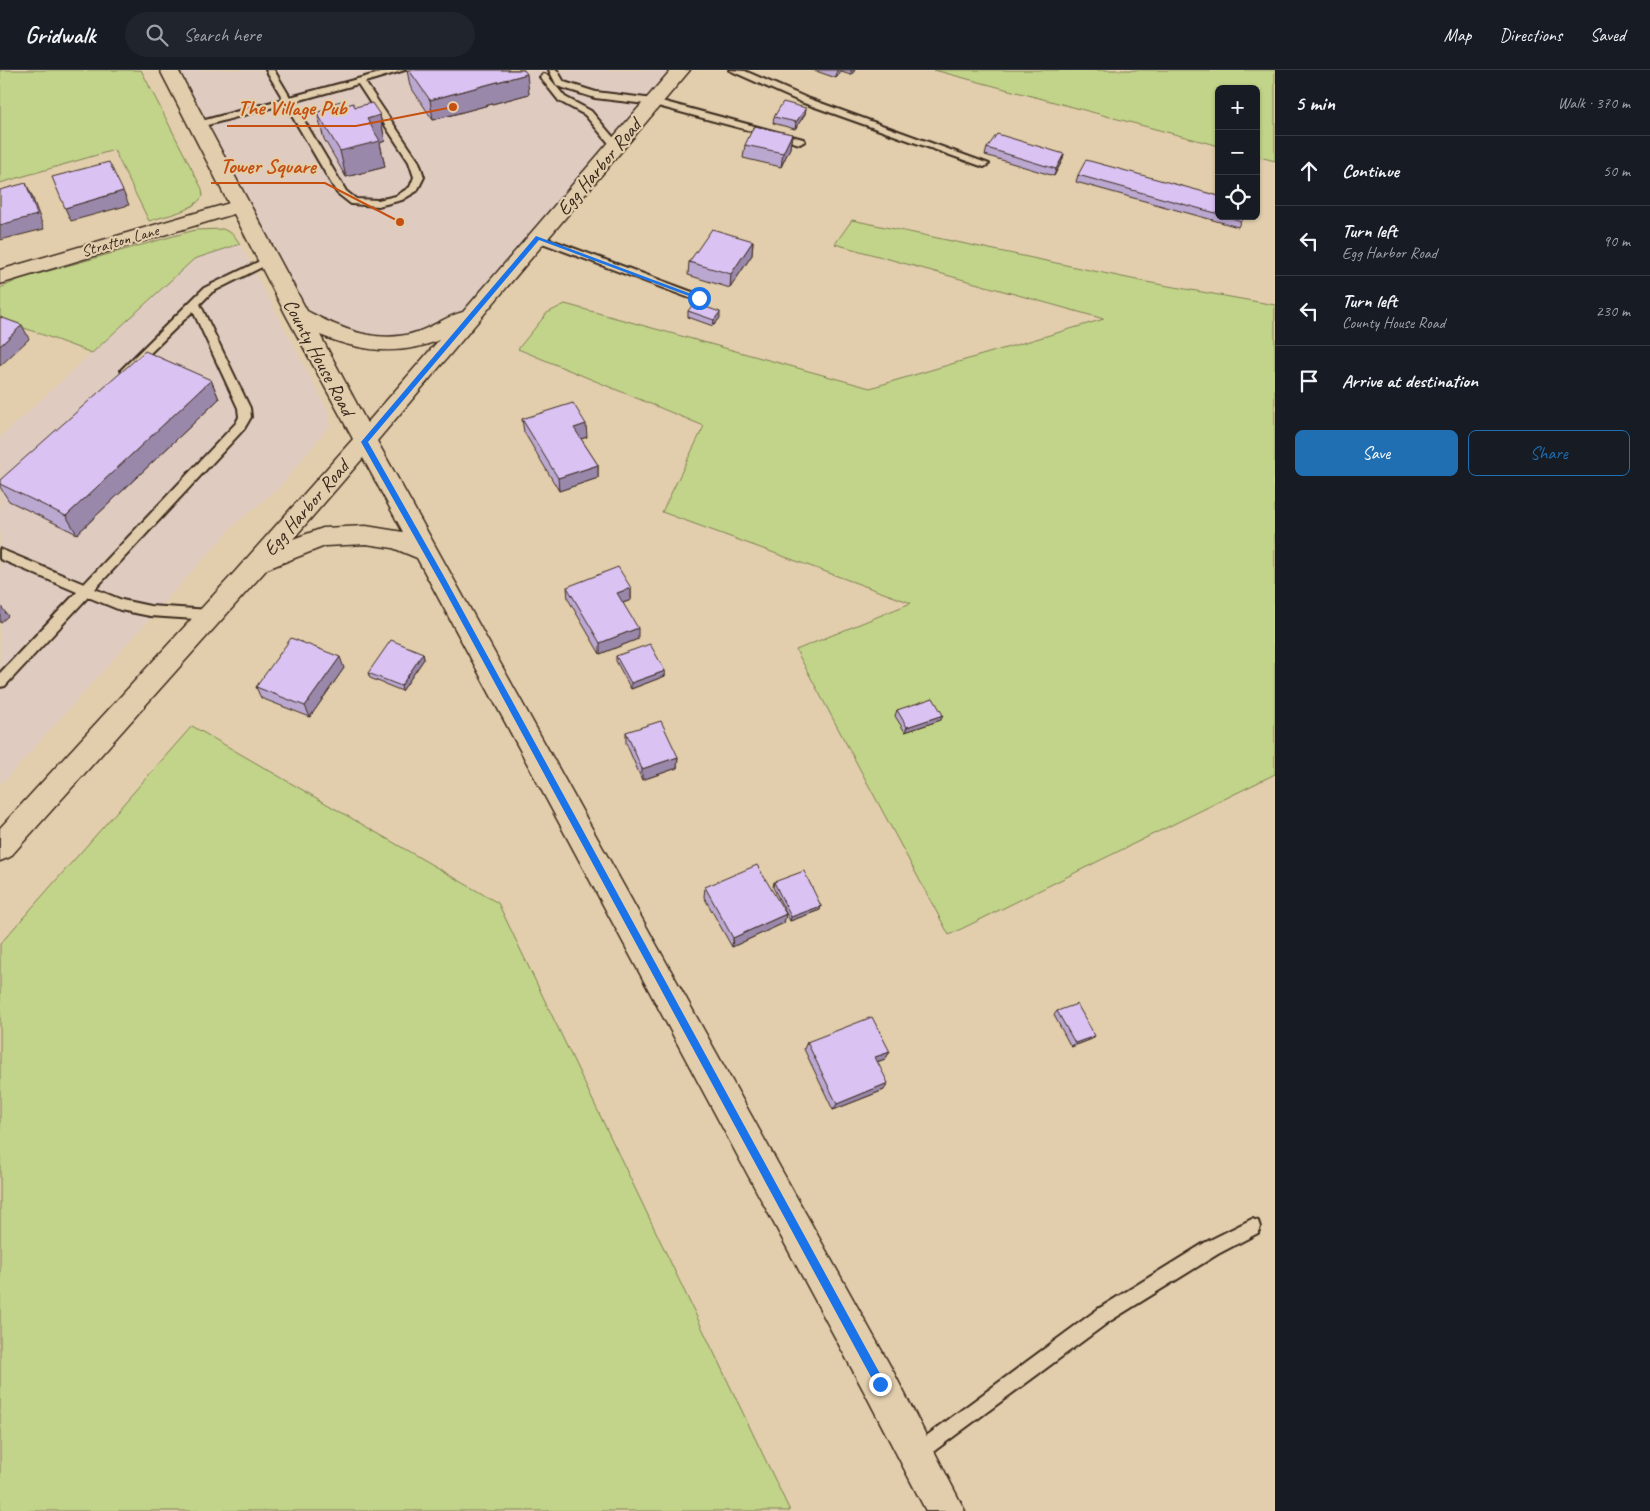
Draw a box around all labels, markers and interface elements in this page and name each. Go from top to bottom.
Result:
search box [125,12,475,57]
text: Gridwalk [25,20,95,50]
icon: search [143,21,171,49]
text: Search here [183,23,261,47]
text: Map [1444,24,1471,46]
text: Directions [1499,24,1562,46]
text: Saved [1590,24,1625,46]
map controls [1215,85,1260,220]
button: + [1215,85,1260,130]
callout: The Village Pub [227,90,356,126]
text: 5 min [1295,90,1335,116]
text: Walk · 370 m [1558,93,1630,113]
text: The Village Pub [237,95,348,121]
street label: Egg Harbor Road [551,111,649,221]
button: − [1215,130,1260,175]
callout: Tower Square [211,147,325,183]
text: Tower Square [220,153,318,179]
icon: ahead [1295,157,1323,185]
text: Continue [1342,159,1399,183]
text: 50 m [1603,161,1630,181]
button: locate [1215,175,1260,220]
text: Turn left [1342,219,1397,243]
street label: Stratton Lane [79,220,163,262]
icon: left [1295,227,1323,255]
text: 90 m [1603,231,1630,251]
text: Egg Harbor Road [1342,243,1437,263]
route start [688,287,711,310]
text: Turn left [1342,289,1397,313]
street label: County House Road [278,294,362,422]
icon: left [1295,297,1323,325]
text: 230 m [1596,301,1630,321]
text: County House Road [1342,313,1445,333]
icon: arrive [1295,367,1323,395]
text: Arrive at destination [1342,369,1478,393]
button: Save [1295,430,1458,476]
button: Share [1468,430,1630,476]
street label: Egg Harbor Road [258,453,356,561]
route end [869,1373,892,1396]

